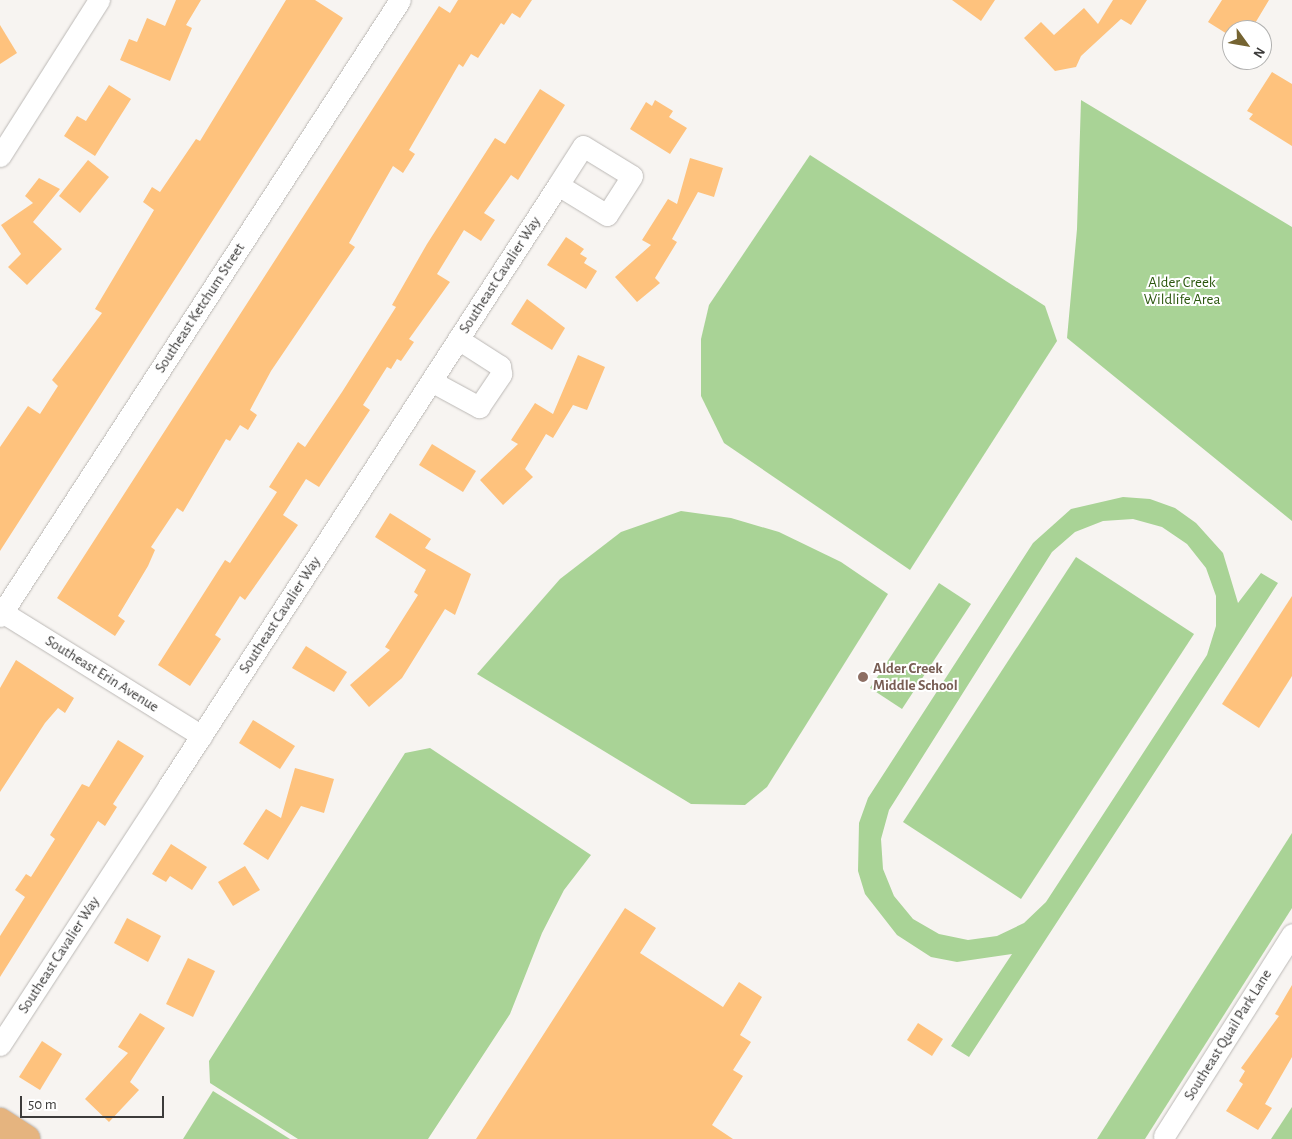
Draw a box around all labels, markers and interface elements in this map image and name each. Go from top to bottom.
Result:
north arrow [1222,20,1272,70]
text: N [1250,45,1267,60]
street label: Southeast Cavalier Way [455,213,545,337]
street label: Southeast Ketchum Street [151,240,249,376]
park label: Alder Creek Wildlife Area [1144,273,1220,308]
street label: Southeast Cavalier Way [235,553,325,677]
street label: Southeast Erin Avenue [42,632,162,716]
place label: Alder Creek Middle School [873,659,958,694]
marker: Alder Creek Middle School [857,671,869,683]
street label: Southeast Cavalier Way [14,893,104,1017]
street label: Southeast Quail Park Lane [1180,966,1276,1104]
scale bar [22,1086,166,1118]
text: 50 m [28,1097,57,1112]

